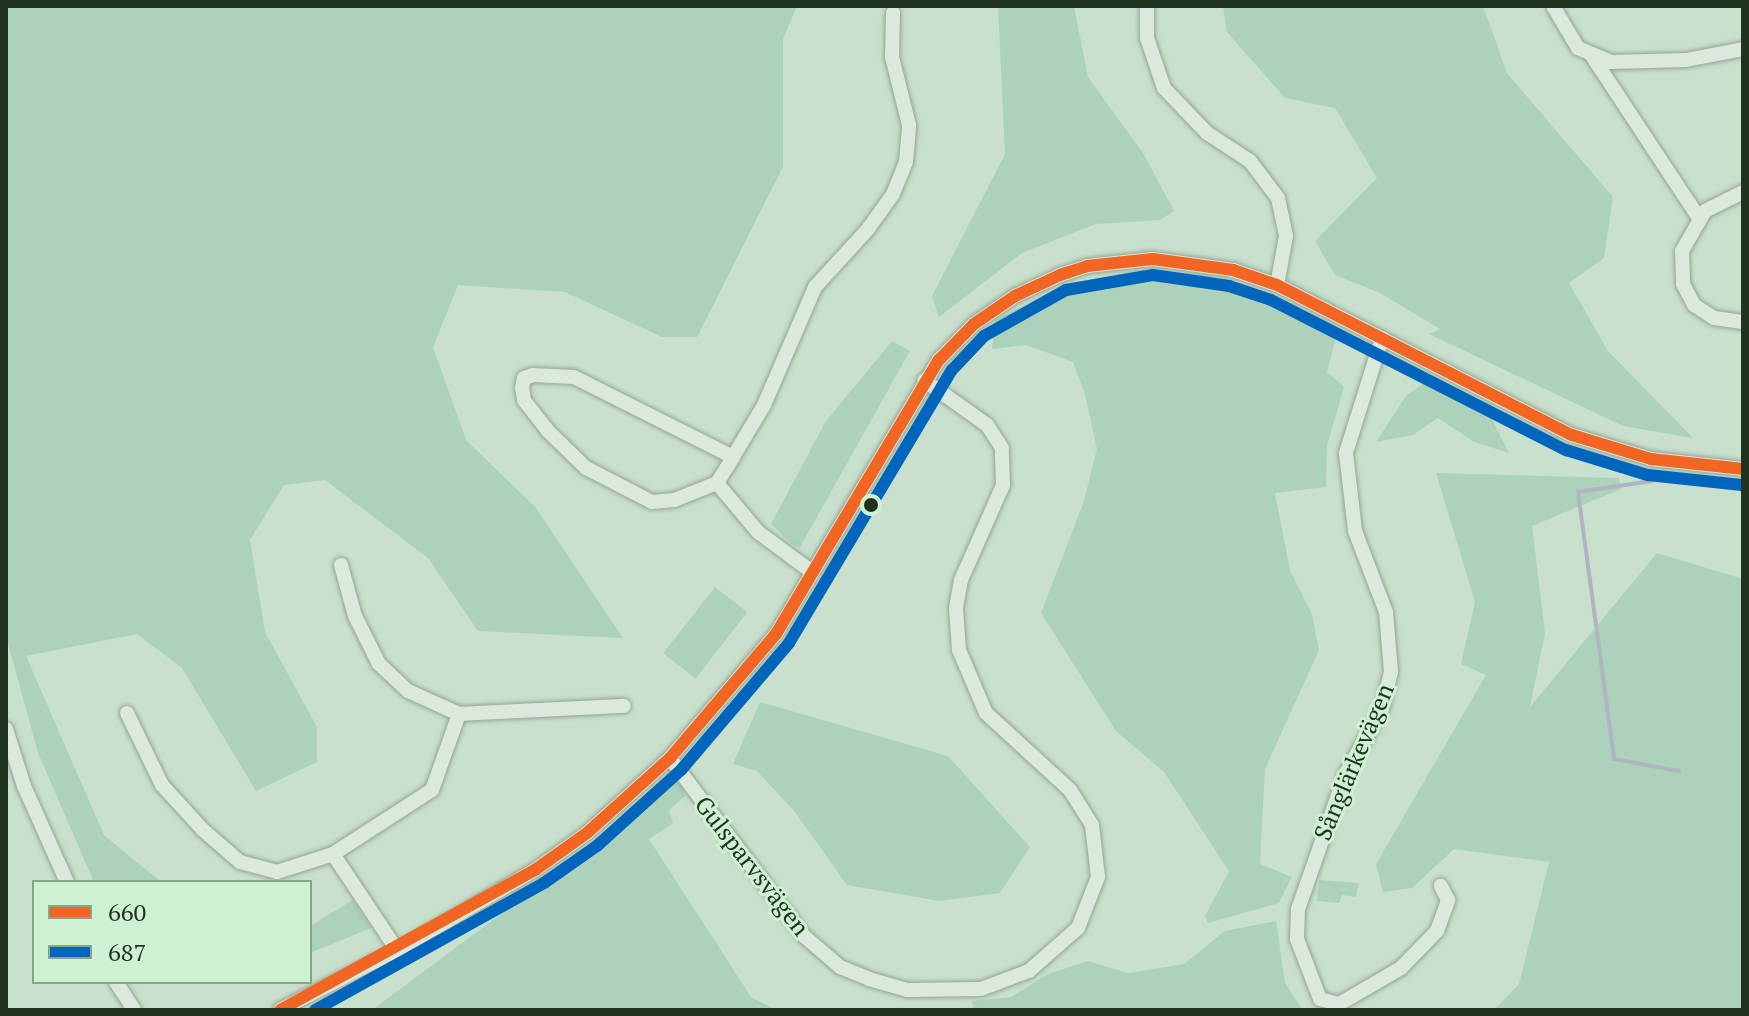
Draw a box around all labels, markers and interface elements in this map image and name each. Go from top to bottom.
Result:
unlabelled marker [863,497,879,513]
street label: Sånglärkevägen [1308,679,1400,845]
street label: Gulsparvsvägen [689,791,815,941]
legend [32,880,312,984]
text: 660 [108,896,146,928]
text: 687 [108,936,146,968]

